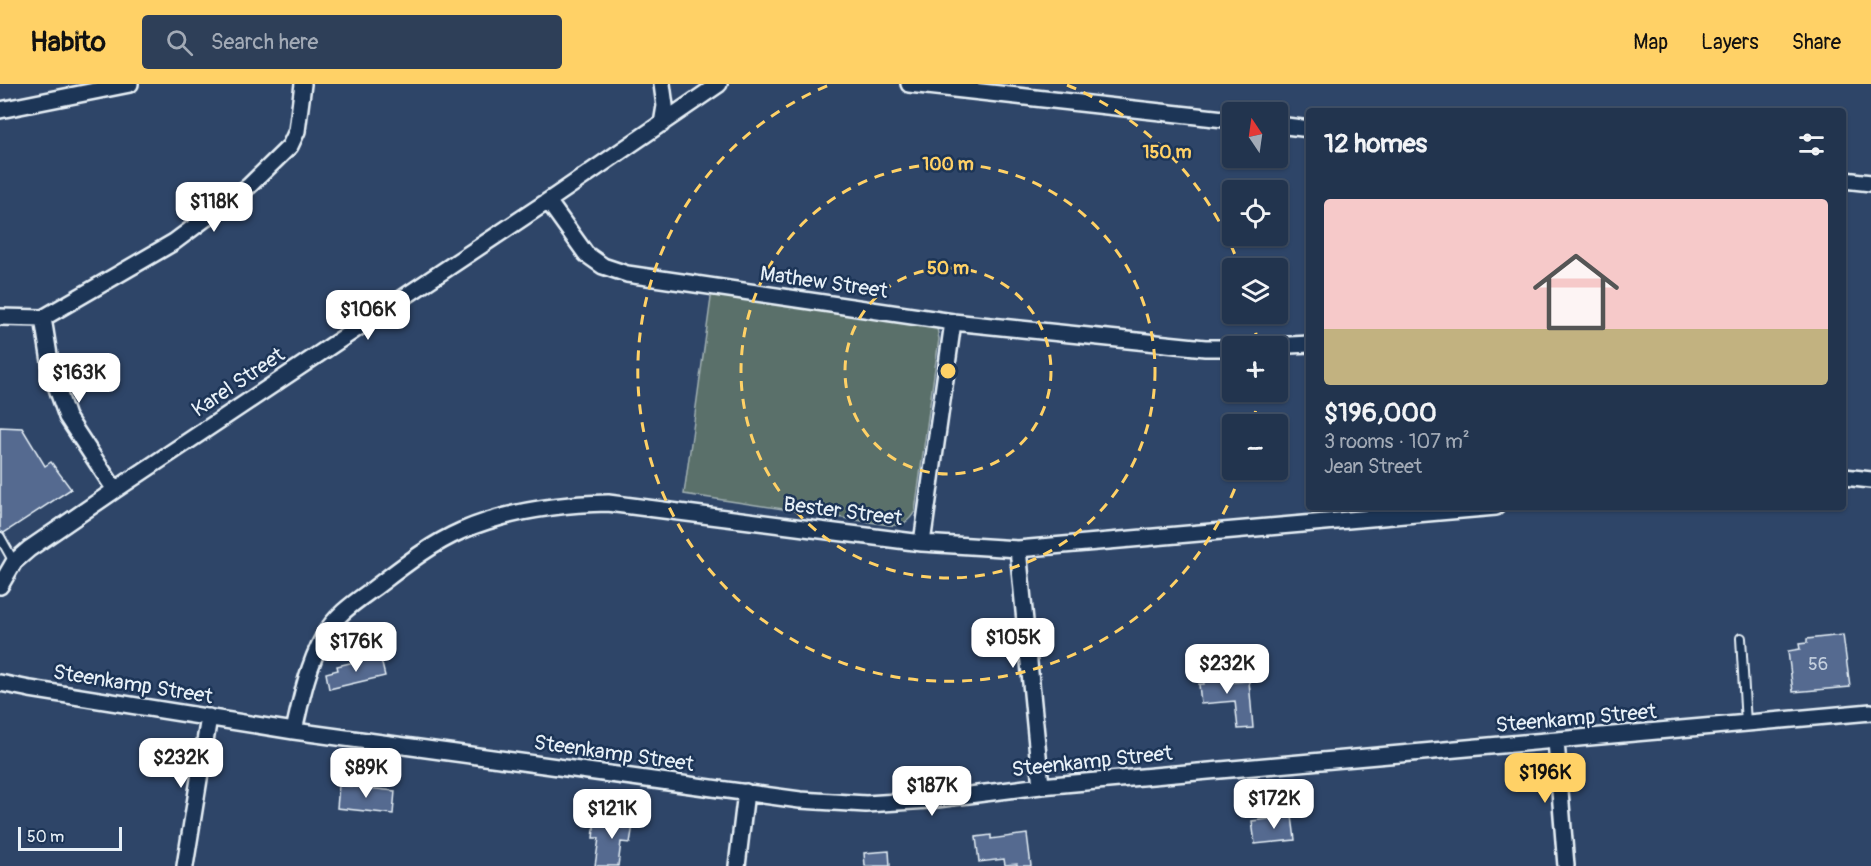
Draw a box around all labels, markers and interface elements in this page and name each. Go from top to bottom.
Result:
search box [142,15,562,69]
text: Habito [30,25,106,60]
icon: search [163,26,196,59]
text: Search here [211,28,318,56]
text: Map [1633,29,1668,56]
text: Layers [1701,29,1759,56]
text: Share [1792,29,1841,56]
north arrow [1222,102,1288,168]
map controls [1222,102,1288,480]
text: 12 homes [1324,128,1427,160]
icon: filters [1795,128,1828,161]
text: 150 m [1143,141,1192,164]
text: 100 m [922,153,974,176]
button: locate [1222,180,1288,246]
pin: $118K [172,182,256,233]
text: $118K [190,189,238,214]
icon: home [1522,238,1630,346]
text: 50 m [927,257,969,280]
button: layers [1222,258,1288,324]
street label: Mathew Street [758,260,890,305]
pin: $106K [326,290,410,341]
text: $106K [340,297,396,322]
button: + [1222,336,1288,402]
street label: Karel Street [187,341,290,423]
pin: $163K [37,353,121,404]
text: $163K [52,360,106,385]
centre of rings [938,361,958,381]
text: $196,000 [1324,397,1437,429]
button: − [1222,414,1288,480]
text: 3 rooms · 107 m² [1324,429,1470,454]
text: Jean Street [1324,454,1422,479]
street label: Bester Street [782,491,904,532]
pin: $105K [971,618,1055,669]
pin: $176K [314,622,398,673]
text: $105K [985,625,1041,650]
text: $176K [330,629,382,654]
pin: $232K [1185,644,1269,695]
text: $232K [1199,651,1255,676]
house number: 56 [1808,653,1828,676]
street label: Steenkamp Street [51,659,215,711]
street label: Steenkamp Street [1494,698,1658,739]
street label: Steenkamp Street [532,729,696,778]
pin: $232K [139,738,223,789]
street label: Steenkamp Street [1010,740,1174,783]
text: $232K [153,745,209,770]
pin: $89K [330,748,402,799]
pin: $196K [1503,753,1587,804]
text: $89K [344,755,388,780]
text: $196K [1519,760,1571,785]
pin: $187K [890,766,974,817]
text: $187K [906,773,958,798]
pin: $172K [1232,779,1316,830]
text: $172K [1248,786,1300,811]
pin: $121K [570,789,654,840]
text: $121K [587,796,637,821]
scale bar [18,824,122,852]
text: 50 m [27,827,64,847]

